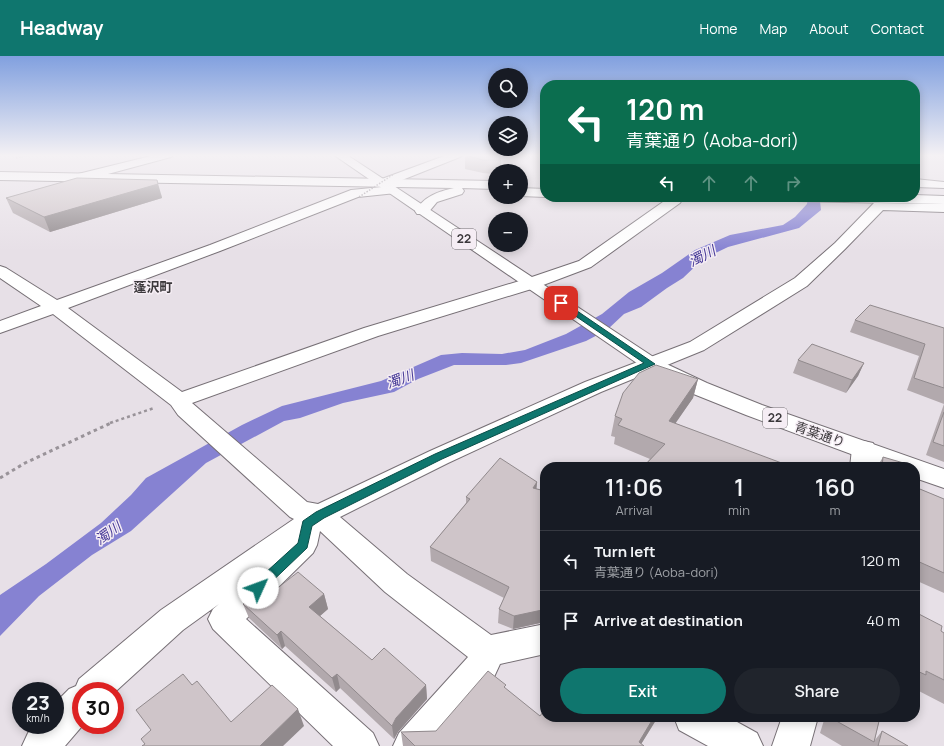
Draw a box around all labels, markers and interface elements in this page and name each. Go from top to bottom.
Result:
text: Headway [20,15,103,41]
text: Home [700,19,737,38]
text: Map [759,19,787,38]
text: About [809,19,849,38]
text: Contact [871,19,924,38]
map controls [488,68,528,252]
button: search [488,68,528,108]
text: 120 m [626,90,704,128]
icon: left [560,96,612,148]
button: layers [488,116,528,156]
text: 青葉通り (Aoba-dori) [626,128,799,152]
button: + [488,164,528,204]
icon: left [656,172,678,194]
icon: ahead [698,172,720,194]
icon: ahead [740,172,762,194]
icon: right [782,172,804,194]
button: − [488,212,528,252]
road number: 22 [452,229,476,249]
water label: 濁川 [685,240,720,270]
district label: 蓬沢町 [133,278,173,296]
pin [544,286,578,320]
icon: arrive [550,292,572,314]
water label: 濁川 [383,364,418,392]
road number: 22 [763,408,787,428]
street label: 青葉通り [792,417,848,451]
text: 11:06 [605,470,663,503]
text: 1 [734,470,744,503]
text: 160 [815,470,855,503]
text: Arrival [615,501,653,519]
text: min [728,501,750,519]
text: m [829,501,840,519]
water label: 濁川 [91,516,126,548]
text: Turn left [594,541,656,562]
icon: left [560,550,582,572]
text: 120 m [861,550,900,571]
text: 青葉通り (Aoba-dori) [594,563,719,581]
position arrow [237,567,279,609]
icon: arrive [560,610,582,632]
text: Arrive at destination [594,610,743,631]
text: 40 m [866,610,900,631]
button: Exit [560,668,726,714]
button: Share [734,668,900,714]
speed limit sign: 30 [72,682,124,734]
text: 23 [26,689,50,716]
text: km/h [26,711,50,725]

